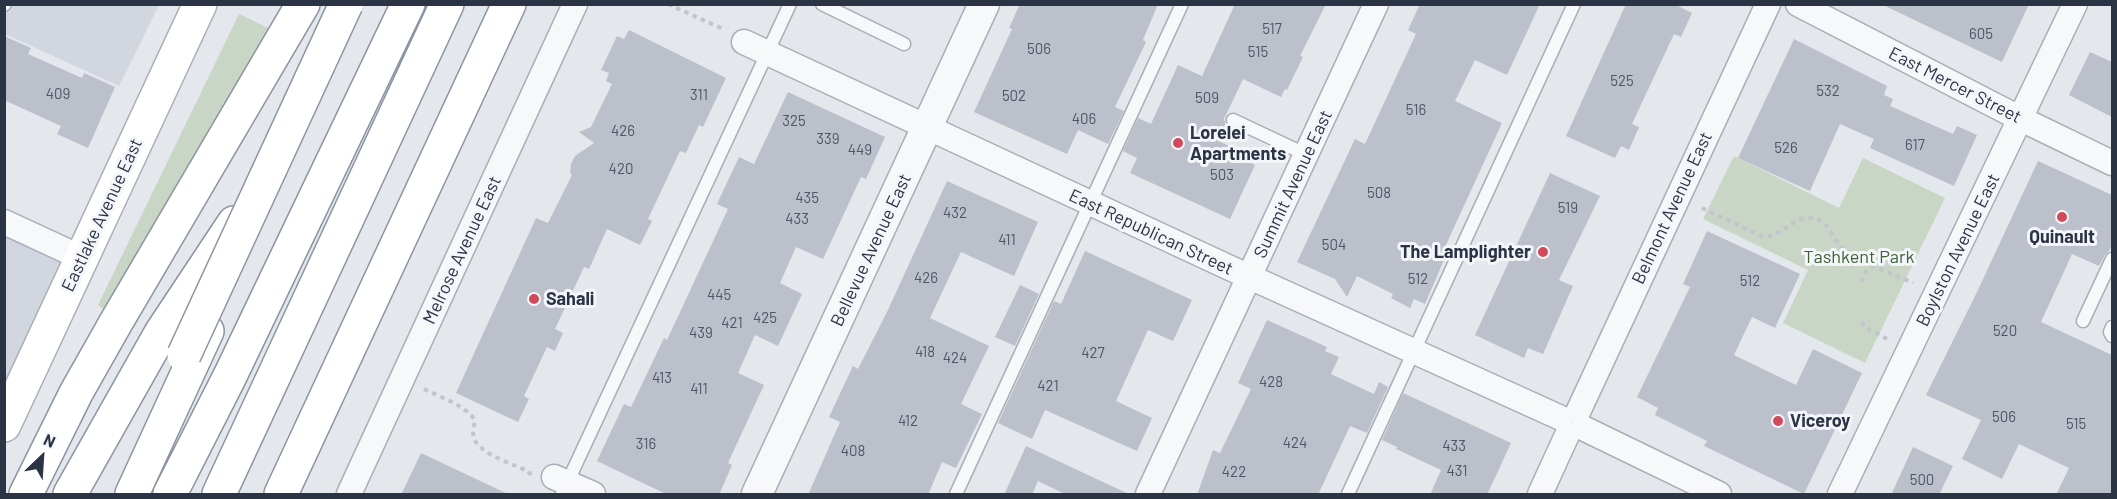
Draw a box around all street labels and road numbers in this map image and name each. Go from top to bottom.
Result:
street label: East Mercer Street [1885,42,2025,128]
street label: Summit Avenue East [1249,107,1337,261]
street label: Belmont Avenue East [1627,128,1717,288]
street label: Eastlake Avenue East [57,135,147,295]
street label: Bellevue Avenue East [826,170,916,330]
street label: Boylston Avenue East [1912,170,2004,330]
street label: Melrose Avenue East [418,173,506,327]
street label: East Republican Street [1066,184,1236,280]

